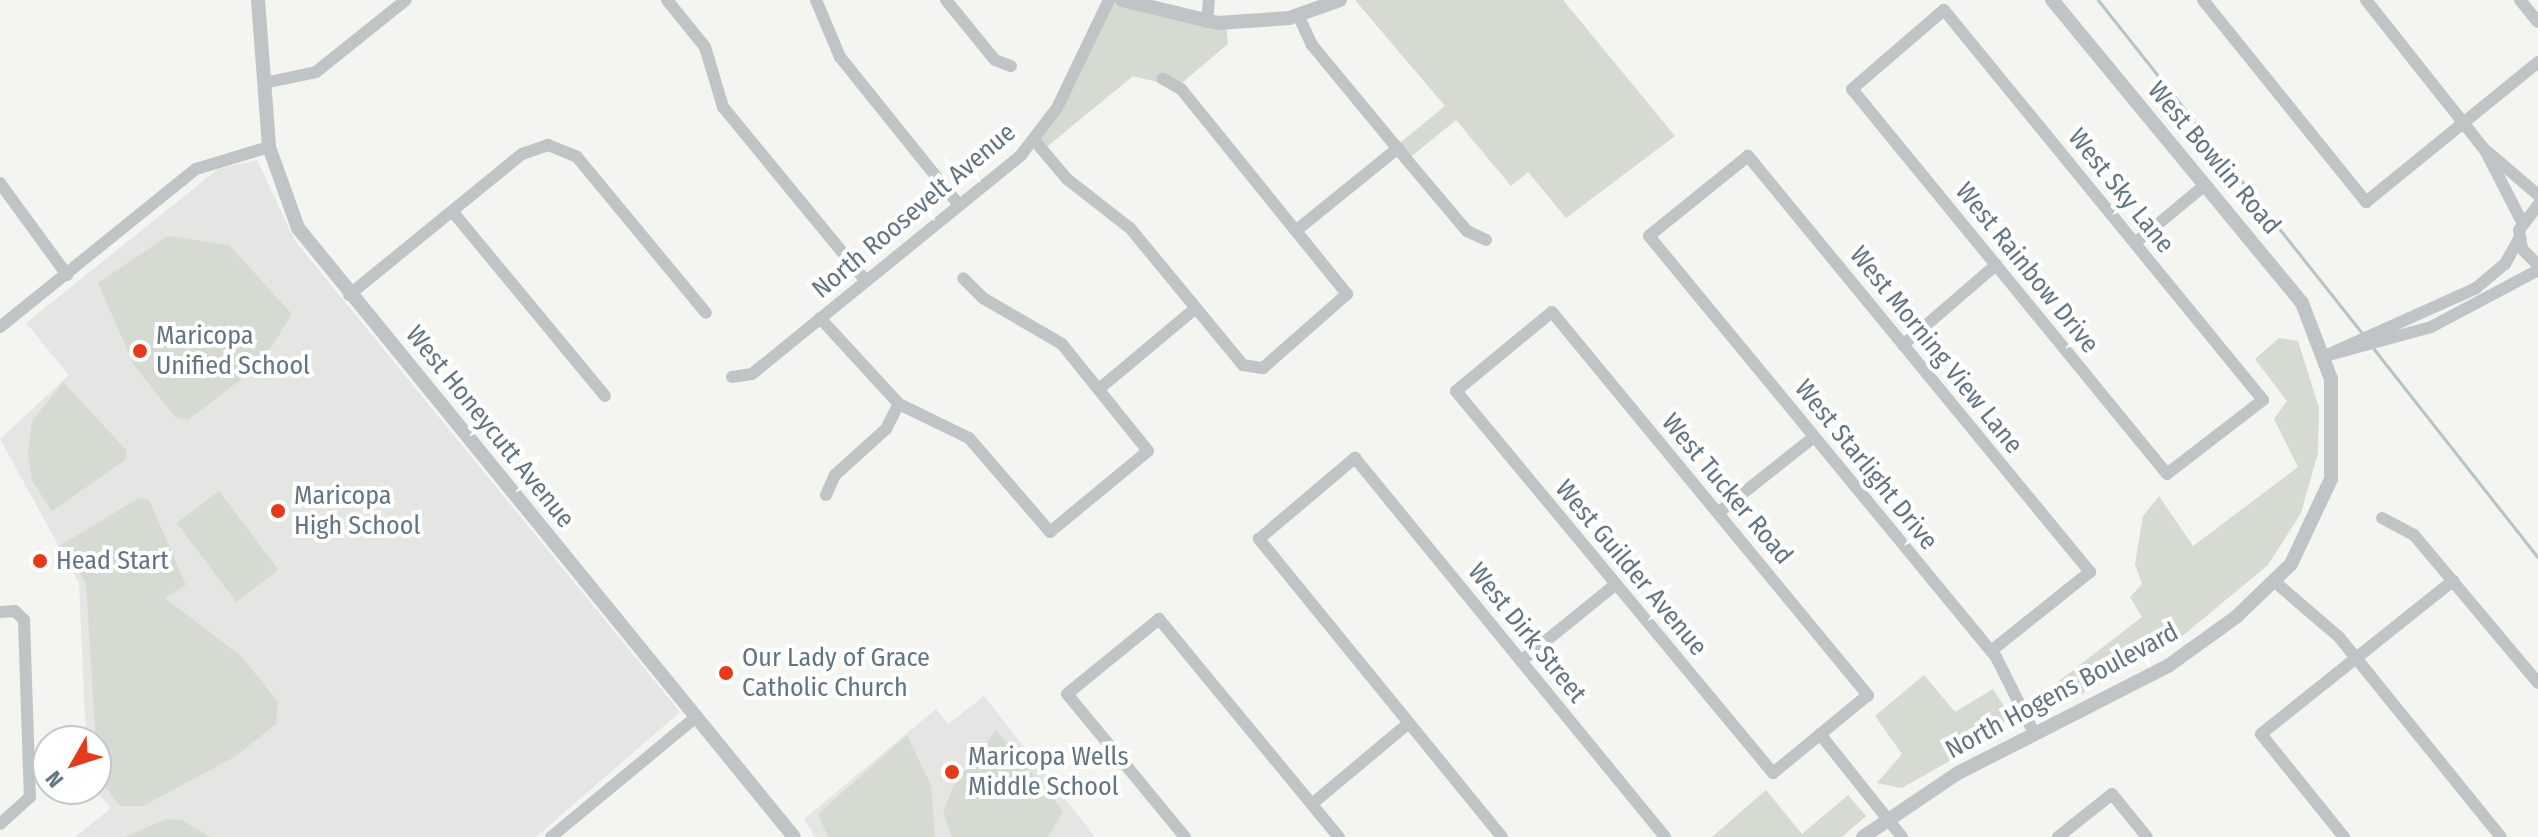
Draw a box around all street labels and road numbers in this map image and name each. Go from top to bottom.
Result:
street label: West Bowlin Road [2141,75,2287,241]
street label: North Roosevelt Avenue [806,117,1022,305]
street label: West Sky Lane [2061,122,2181,260]
street label: West Rainbow Drive [1949,176,2105,360]
street label: West Morning View Lane [1843,240,2029,460]
street label: West Honeycutt Avenue [399,320,581,534]
street label: West Starlight Drive [1788,374,1944,556]
street label: West Tucker Road [1655,407,1799,571]
street label: West Guilder Avenue [1548,474,1714,662]
street label: West Dirk Street [1461,557,1593,709]
street label: North Hogens Boulevard [1940,616,2184,766]

